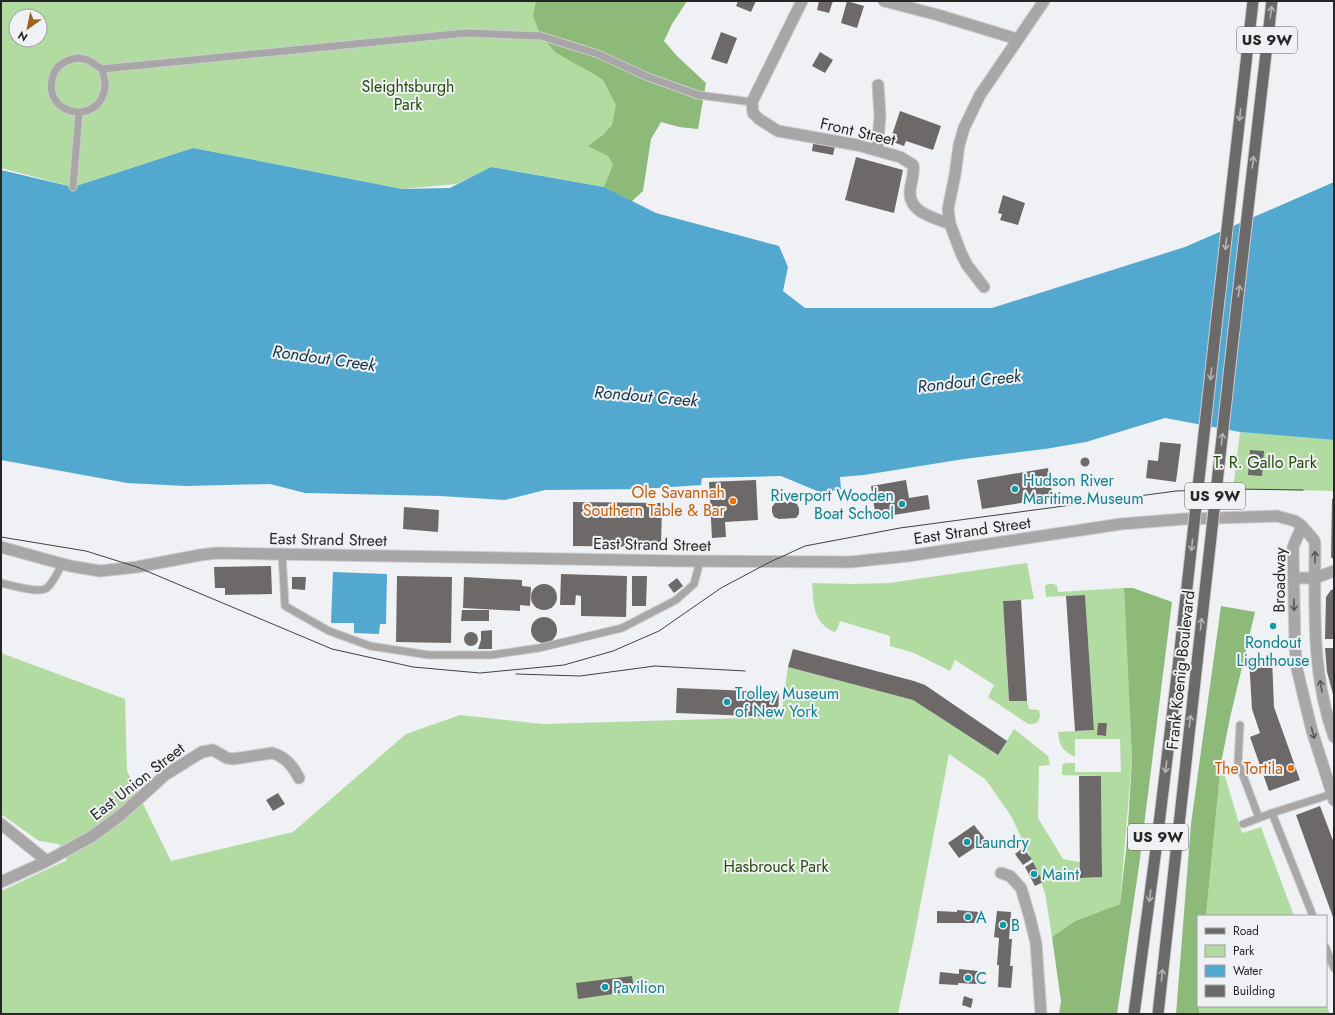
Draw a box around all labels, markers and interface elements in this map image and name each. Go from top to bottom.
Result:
one-way arrow [1267,6,1274,19]
north arrow [8,8,48,48]
text: N [15,27,31,45]
road number: US 9W [1237,27,1297,53]
park label: Sleightsburgh Park [362,75,454,116]
one-way arrow [1237,108,1244,121]
street label: Front Street [818,112,898,151]
one-way arrow [1250,156,1257,169]
one-way arrow [1222,237,1230,250]
one-way arrow [1235,285,1243,298]
water label: Rondout Creek [271,339,378,377]
water label: Rondout Creek [916,364,1023,398]
one-way arrow [1207,367,1215,380]
water label: Rondout Creek [593,380,700,413]
one-way arrow [1218,433,1226,446]
park label: T. R. Gallo Park [1213,451,1318,474]
place label: Hudson River Maritime Museum [1023,469,1144,510]
place label: Ole Savannah Southern Table & Bar [583,481,726,522]
road number: US 9W [1185,483,1245,509]
place label: Riverport Wooden Boat School [771,484,894,525]
marker: Hudson River Maritime Museum [1010,484,1020,494]
marker: Ole Savannah Southern Table & Bar [728,496,738,506]
marker: Riverport Wooden Boat School [897,499,907,509]
street label: East Strand Street [912,511,1032,550]
street label: East Strand Street [269,527,387,552]
street label: East Strand Street [593,532,711,557]
one-way arrow [1188,538,1196,551]
street label: Broadway [1267,546,1292,613]
one-way arrow [1311,550,1319,563]
street label: Frank Koenig Boulevard [1161,589,1200,751]
one-way arrow [1290,598,1298,611]
one-way arrow [1197,618,1205,631]
marker: Rondout Lighthouse [1268,621,1278,631]
place label: Rondout Lighthouse [1237,631,1309,672]
one-way arrow [1317,680,1325,693]
place label: Trolley Museum of New York [735,682,839,723]
marker: Trolley Museum of New York [722,697,732,707]
one-way arrow [1187,715,1194,728]
one-way arrow [1310,727,1317,740]
street label: East Union Street [85,737,190,826]
place label: The Tortila [1215,757,1283,780]
one-way arrow [1163,760,1170,773]
marker: The Tortila [1286,763,1296,773]
road number: US 9W [1128,824,1188,850]
place label: Laundry [975,831,1030,854]
marker: Laundry [962,837,972,847]
park label: Hasbrouck Park [723,855,830,878]
place label: Maint [1042,863,1079,886]
marker: Maint [1029,869,1039,879]
one-way arrow [1146,889,1154,902]
place label: A [976,906,987,929]
marker: A [963,912,973,922]
place label: B [1011,914,1020,937]
legend [1197,915,1327,1007]
marker: B [998,920,1008,930]
text: Road [1233,922,1259,940]
text: Park [1233,942,1255,960]
text: Water [1233,962,1264,980]
place label: C [976,967,987,990]
one-way arrow [1159,969,1166,982]
marker: C [963,973,973,983]
place label: Pavilion [613,976,665,999]
marker: Pavilion [600,982,610,992]
text: Building [1233,982,1275,1000]

